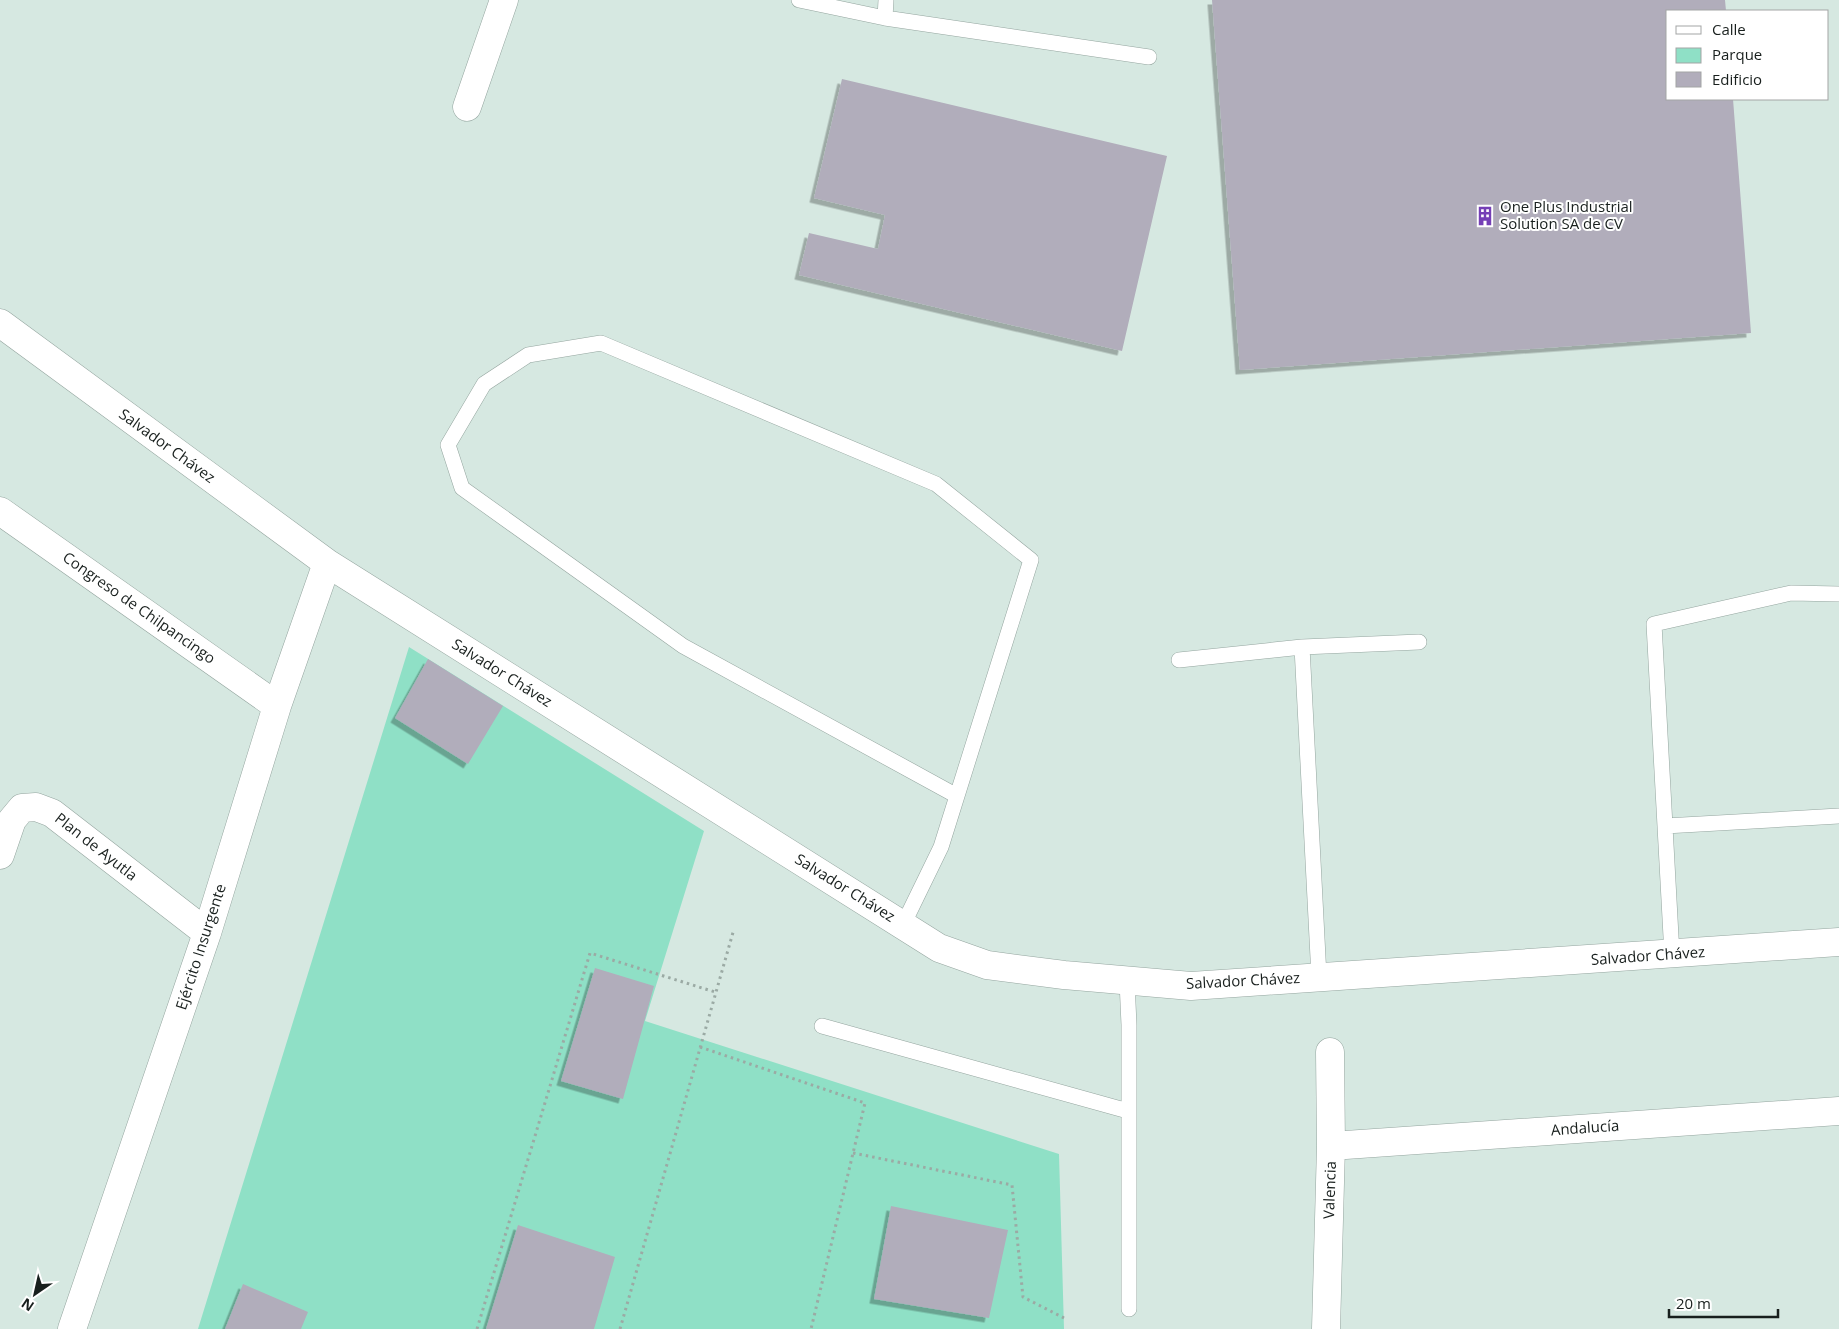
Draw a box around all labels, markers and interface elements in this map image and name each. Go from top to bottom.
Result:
legend [1666,10,1829,100]
text: Calle [1712,19,1746,39]
text: Parque [1712,44,1762,64]
text: Edificio [1712,69,1762,89]
place label: One Plus Industrial Solution SA de CV [1500,196,1633,233]
building icon: One Plus Industrial Solution SA de CV [1474,205,1496,227]
street label: Salvador Chávez [115,403,220,487]
street label: Congreso de Chilpancingo [59,547,220,668]
street label: Salvador Chávez [449,633,556,711]
street label: Plan de Ayutla [51,808,142,885]
street label: Salvador Chávez [792,848,899,926]
street label: Ejército Insurgente [170,881,230,1012]
street label: Salvador Chávez [1590,941,1706,969]
street label: Salvador Chávez [1185,967,1301,993]
street label: Andalucía [1550,1115,1620,1139]
street label: Valencia [1318,1161,1340,1219]
north arrow [10,1269,60,1319]
scale bar [1669,1286,1778,1318]
text: 20 m [1676,1293,1711,1313]
text: N [17,1294,37,1316]

